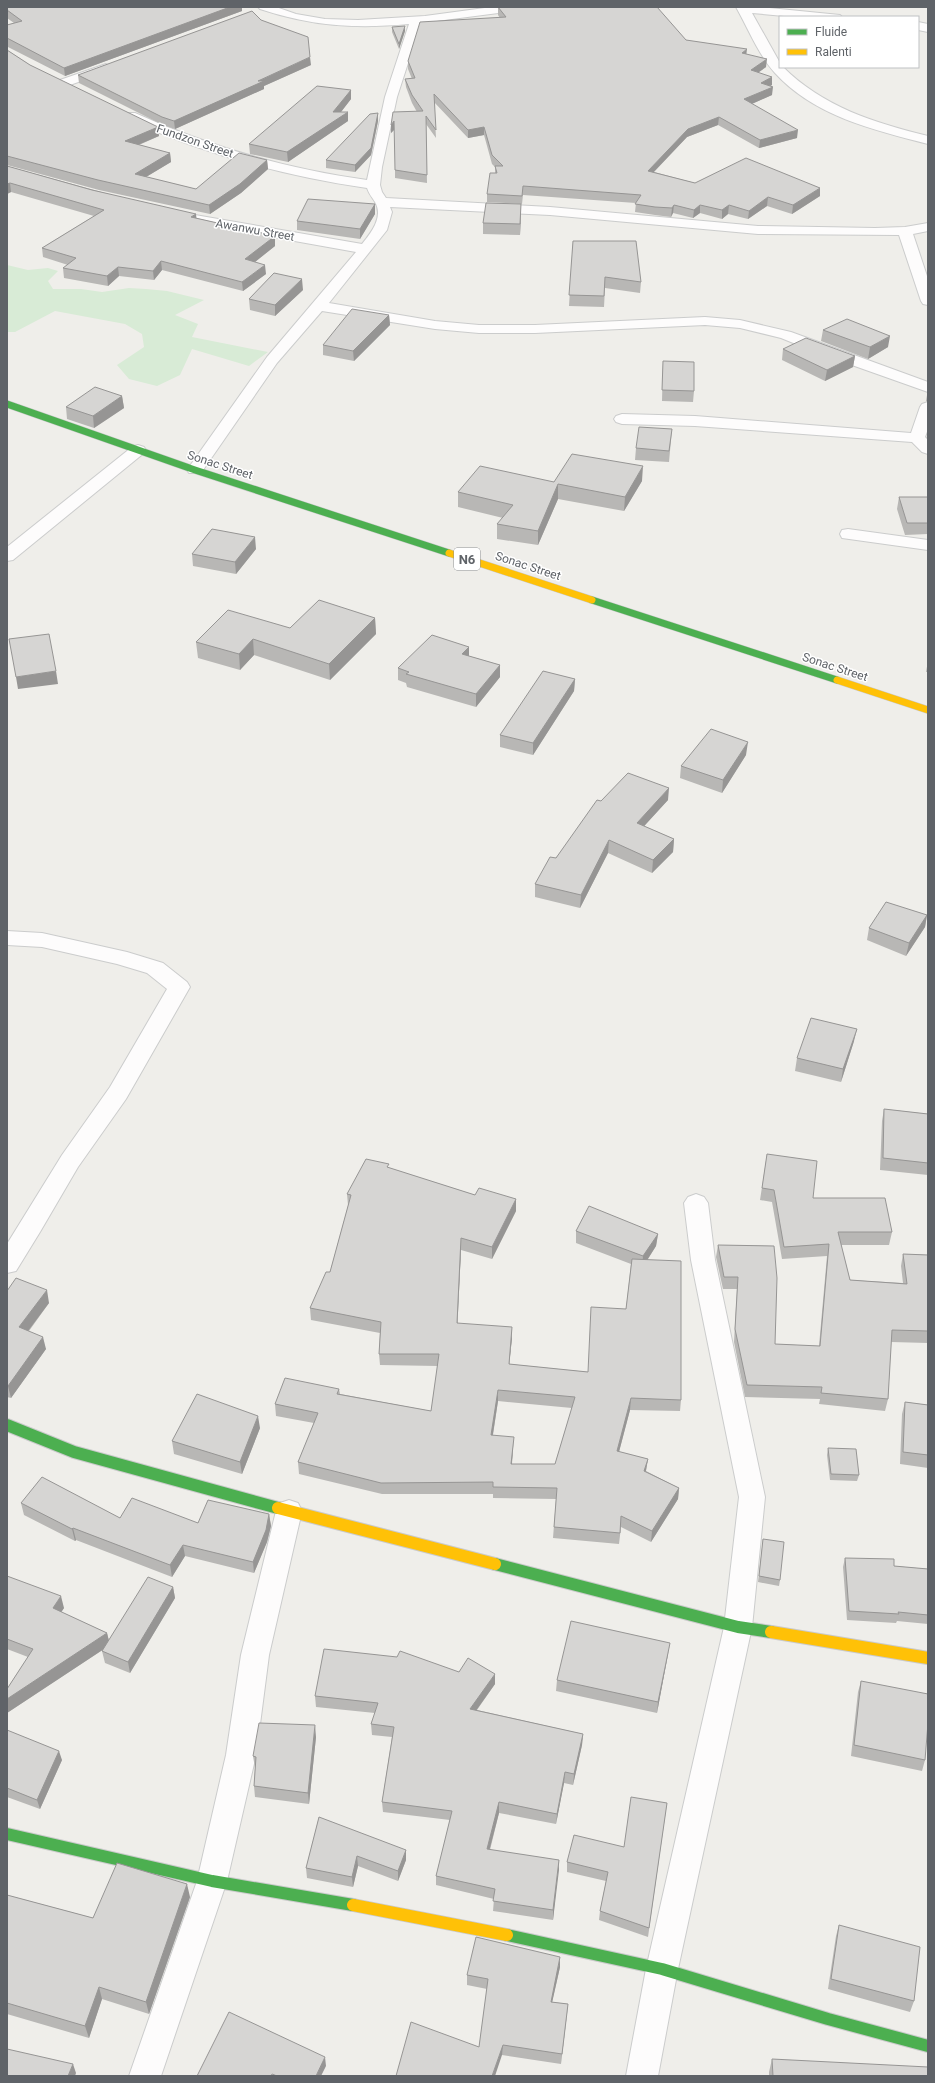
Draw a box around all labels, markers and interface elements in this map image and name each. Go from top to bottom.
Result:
legend [779,16,919,68]
text: Fluide [815,25,847,39]
text: Ralenti [815,45,852,59]
street label: Fundzon Street [155,121,235,161]
street label: Awanwu Street [214,216,296,244]
street label: Sonac Street [185,448,255,482]
road number: N6 [454,548,480,570]
street label: Sonac Street [493,549,563,583]
street label: Sonac Street [800,650,870,684]

